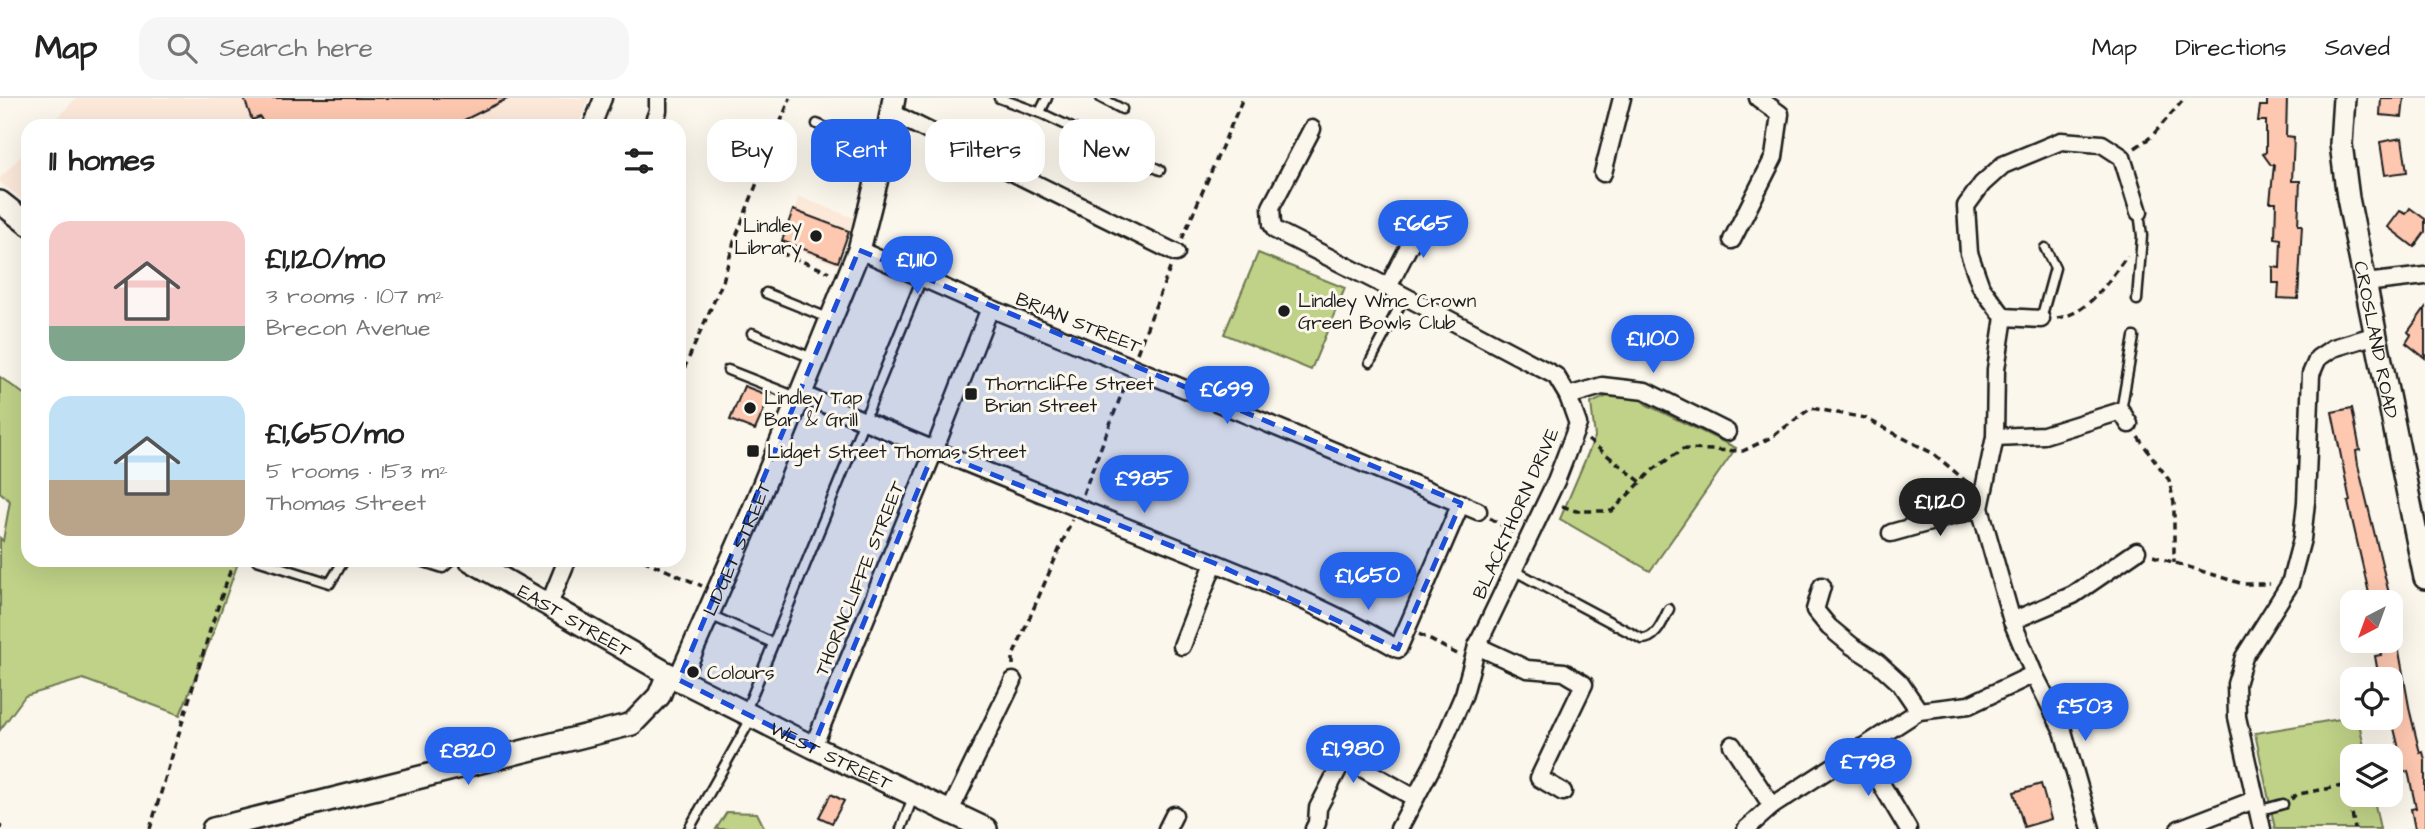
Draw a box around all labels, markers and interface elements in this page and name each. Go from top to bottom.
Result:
search box [139,17,629,80]
text: Map [35,25,97,71]
icon: search [163,29,201,67]
text: Search here [219,30,373,66]
text: Map [2092,31,2137,65]
text: Directions [2175,31,2287,65]
text: Saved [2325,31,2390,65]
chip: Buy [707,119,797,182]
chip: Rent [811,119,911,182]
chip: Filters [925,119,1045,182]
chip: New [1059,119,1155,182]
text: 11 homes [49,140,155,182]
icon: filters [620,142,658,180]
pin: £665 [1382,200,1464,260]
text: £665 [1394,207,1452,239]
place label: Lindley Library [734,213,803,263]
marker: Lindley Library [808,228,824,244]
pin: £1,110 [860,236,974,296]
text: £1,120/mo [266,238,385,280]
text: £1,110 [897,243,937,275]
icon: home [105,249,189,333]
street label: CROSLAND ROAD [2346,259,2404,421]
text: 3 rooms · 107 m² [266,280,444,312]
street label: BRIAN STREET [1011,286,1146,361]
place label: Lindley Wmc Crown Green Bowls Club [1298,288,1476,337]
marker: Lindley Wmc Crown Green Bowls Club [1276,303,1292,319]
text: Brecon Avenue [266,312,430,344]
pin: £1,100 [1596,316,1710,375]
text: £1,100 [1627,322,1679,354]
pin: £699 [1186,366,1268,426]
place label: Thorncliffe Street Brian Street [985,371,1154,420]
text: £699 [1200,373,1254,405]
place label: Lindley Tap Bar & Grill [764,385,863,434]
marker: Thorncliffe Street Brian Street [963,386,979,402]
marker: Lindley Tap Bar & Grill [742,400,758,416]
text: £1,650/mo [266,413,404,455]
icon: home [105,424,189,508]
street label: BLACKTHORN DRIVE [1466,424,1566,604]
place label: Lidget Street Thomas Street [767,439,1027,467]
marker: Lidget Street Thomas Street [745,443,761,459]
text: 5 rooms · 153 m² [266,455,448,487]
pin: £985 [1103,456,1185,515]
text: £985 [1116,462,1172,494]
street label: LIDGET STREET [697,477,779,620]
street label: THORNCLIFFE STREET [809,477,912,680]
pin: £1,120 [1883,478,1997,538]
text: £1,120 [1915,485,1965,517]
text: Thomas Street [266,487,426,519]
pin: £1,650 [1311,552,1425,612]
text: £1,650 [1336,559,1400,591]
street label: EAST STREET [512,578,636,665]
north arrow [2340,590,2403,653]
map controls [2340,590,2403,807]
place label: Colours [707,660,774,687]
marker: Colours [685,664,701,680]
button: locate [2340,667,2403,730]
pin: £503 [2044,684,2126,743]
text: £503 [2058,690,2112,722]
street label: WEST STREET [765,716,897,798]
pin: £1,980 [1296,726,1410,785]
pin: £820 [427,728,509,787]
text: £1,980 [1322,732,1384,764]
text: £820 [441,734,495,766]
pin: £798 [1827,738,1909,798]
button: layers [2340,744,2403,807]
text: £798 [1841,745,1895,777]

